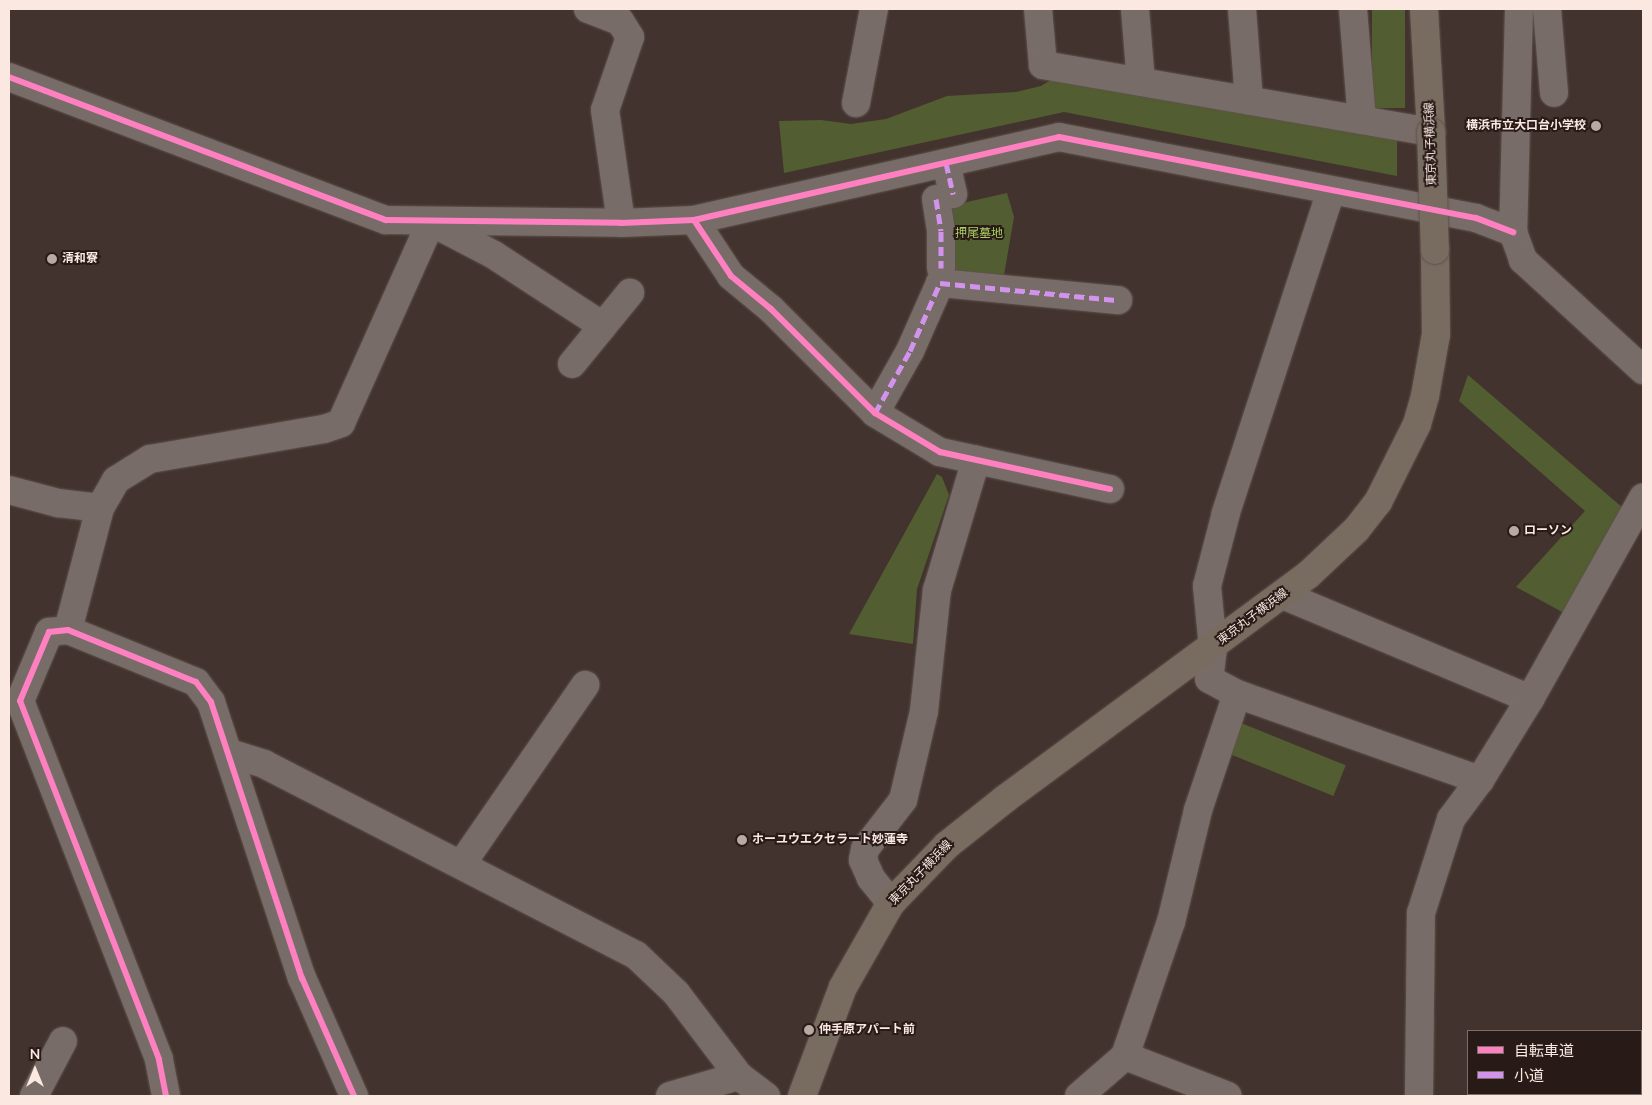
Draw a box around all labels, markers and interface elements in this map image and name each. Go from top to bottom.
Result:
street label: 東京丸子横浜線 [1422,102,1440,186]
place label: 横浜市立大口台小学校 [1466,119,1586,133]
marker: 横浜市立大口台小学校 [1590,120,1602,132]
park label: 押尾墓地 [955,227,1003,241]
place label: 清和寮 [62,252,98,266]
marker: 清和寮 [46,253,58,265]
place label: ローソン [1524,524,1572,538]
marker: ローソン [1508,525,1520,537]
street label: 東京丸子横浜線 [1215,586,1291,648]
place label: ホーユウエクセラート妙蓮寺 [752,833,908,847]
marker: ホーユウエクセラート妙蓮寺 [736,834,748,846]
street label: 東京丸子横浜線 [887,838,955,908]
place label: 仲手原アパート前 [819,1023,915,1037]
marker: 仲手原アパート前 [803,1024,815,1036]
legend [1467,1030,1642,1095]
text: 自転車道 [1514,1041,1574,1061]
north arrow [10,1045,60,1095]
text: N [30,1045,40,1064]
text: 小道 [1514,1066,1544,1086]

